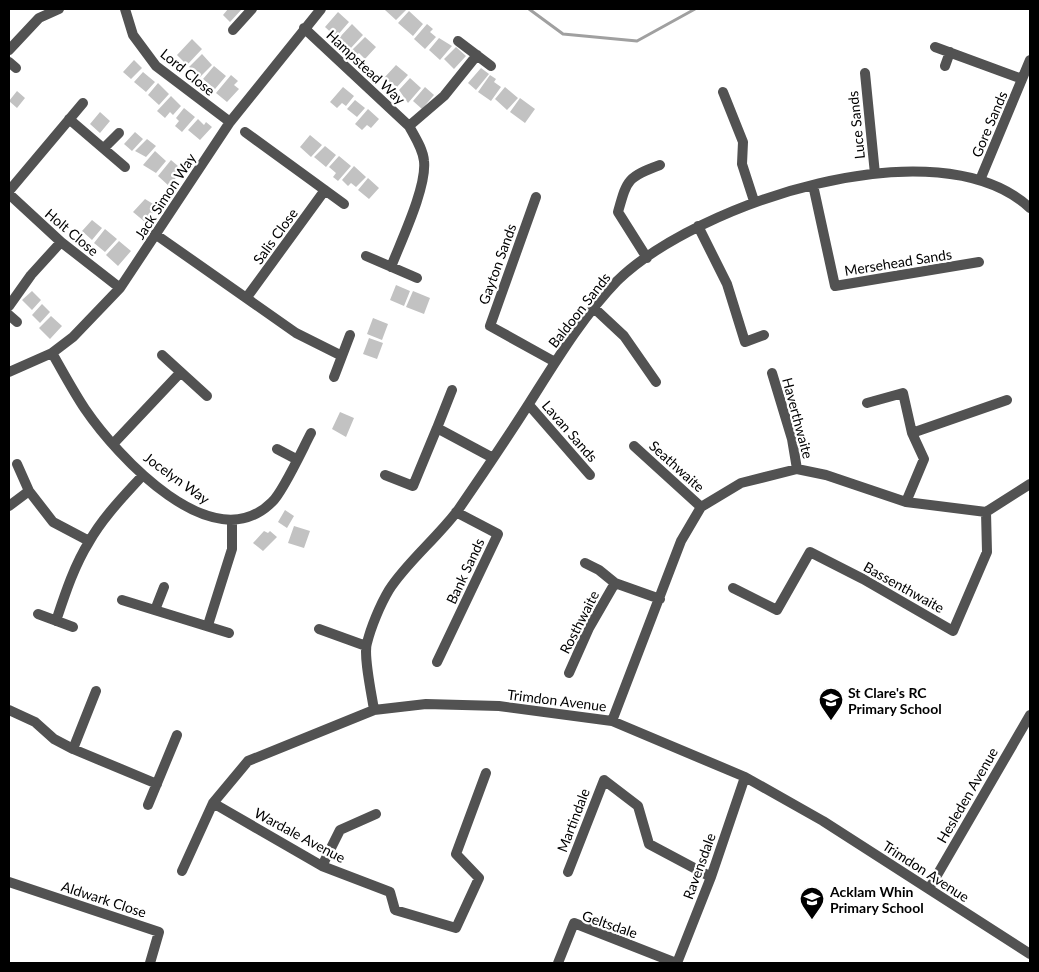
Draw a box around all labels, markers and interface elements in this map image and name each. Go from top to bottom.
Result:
street label: Hampstead Way [323,26,409,108]
street label: Lord Close [157,45,219,99]
street label: Gore Sands [967,88,1011,160]
street label: Luce Sands [844,90,868,160]
street label: Jack Simon Way [131,149,200,242]
street label: Holt Close [42,205,102,259]
street label: Salis Close [249,205,301,267]
street label: Gayton Sands [475,221,519,307]
street label: Mersehead Sands [843,245,953,279]
street label: Baldoon Sands [544,269,614,351]
street label: Haverthwaite [779,376,817,460]
street label: Lavan Sands [539,397,601,465]
street label: Seathwaite [646,437,708,495]
street label: Jocelyn Way [141,448,214,508]
street label: Bank Sands [442,535,488,607]
street label: Bassenthwaite [861,558,947,616]
street label: Rosthwaite [556,588,602,656]
place label: St Clare's RC Primary School [848,684,942,717]
street label: Trimdon Avenue [506,685,608,715]
school or university icon: St Clare's RC Primary School [818,687,844,721]
street label: Hesleden Avenue [933,744,1001,846]
street label: Martindale [553,786,593,854]
street label: Wardale Avenue [252,804,348,866]
street label: Ravensdale [679,831,719,901]
street label: Trimdon Avenue [880,837,972,905]
street label: Aldwark Close [59,877,149,921]
place label: Acklam Whin Primary School [829,883,924,916]
school or university icon: Acklam Whin Primary School [799,886,825,920]
street label: Geltsdale [580,907,640,941]

